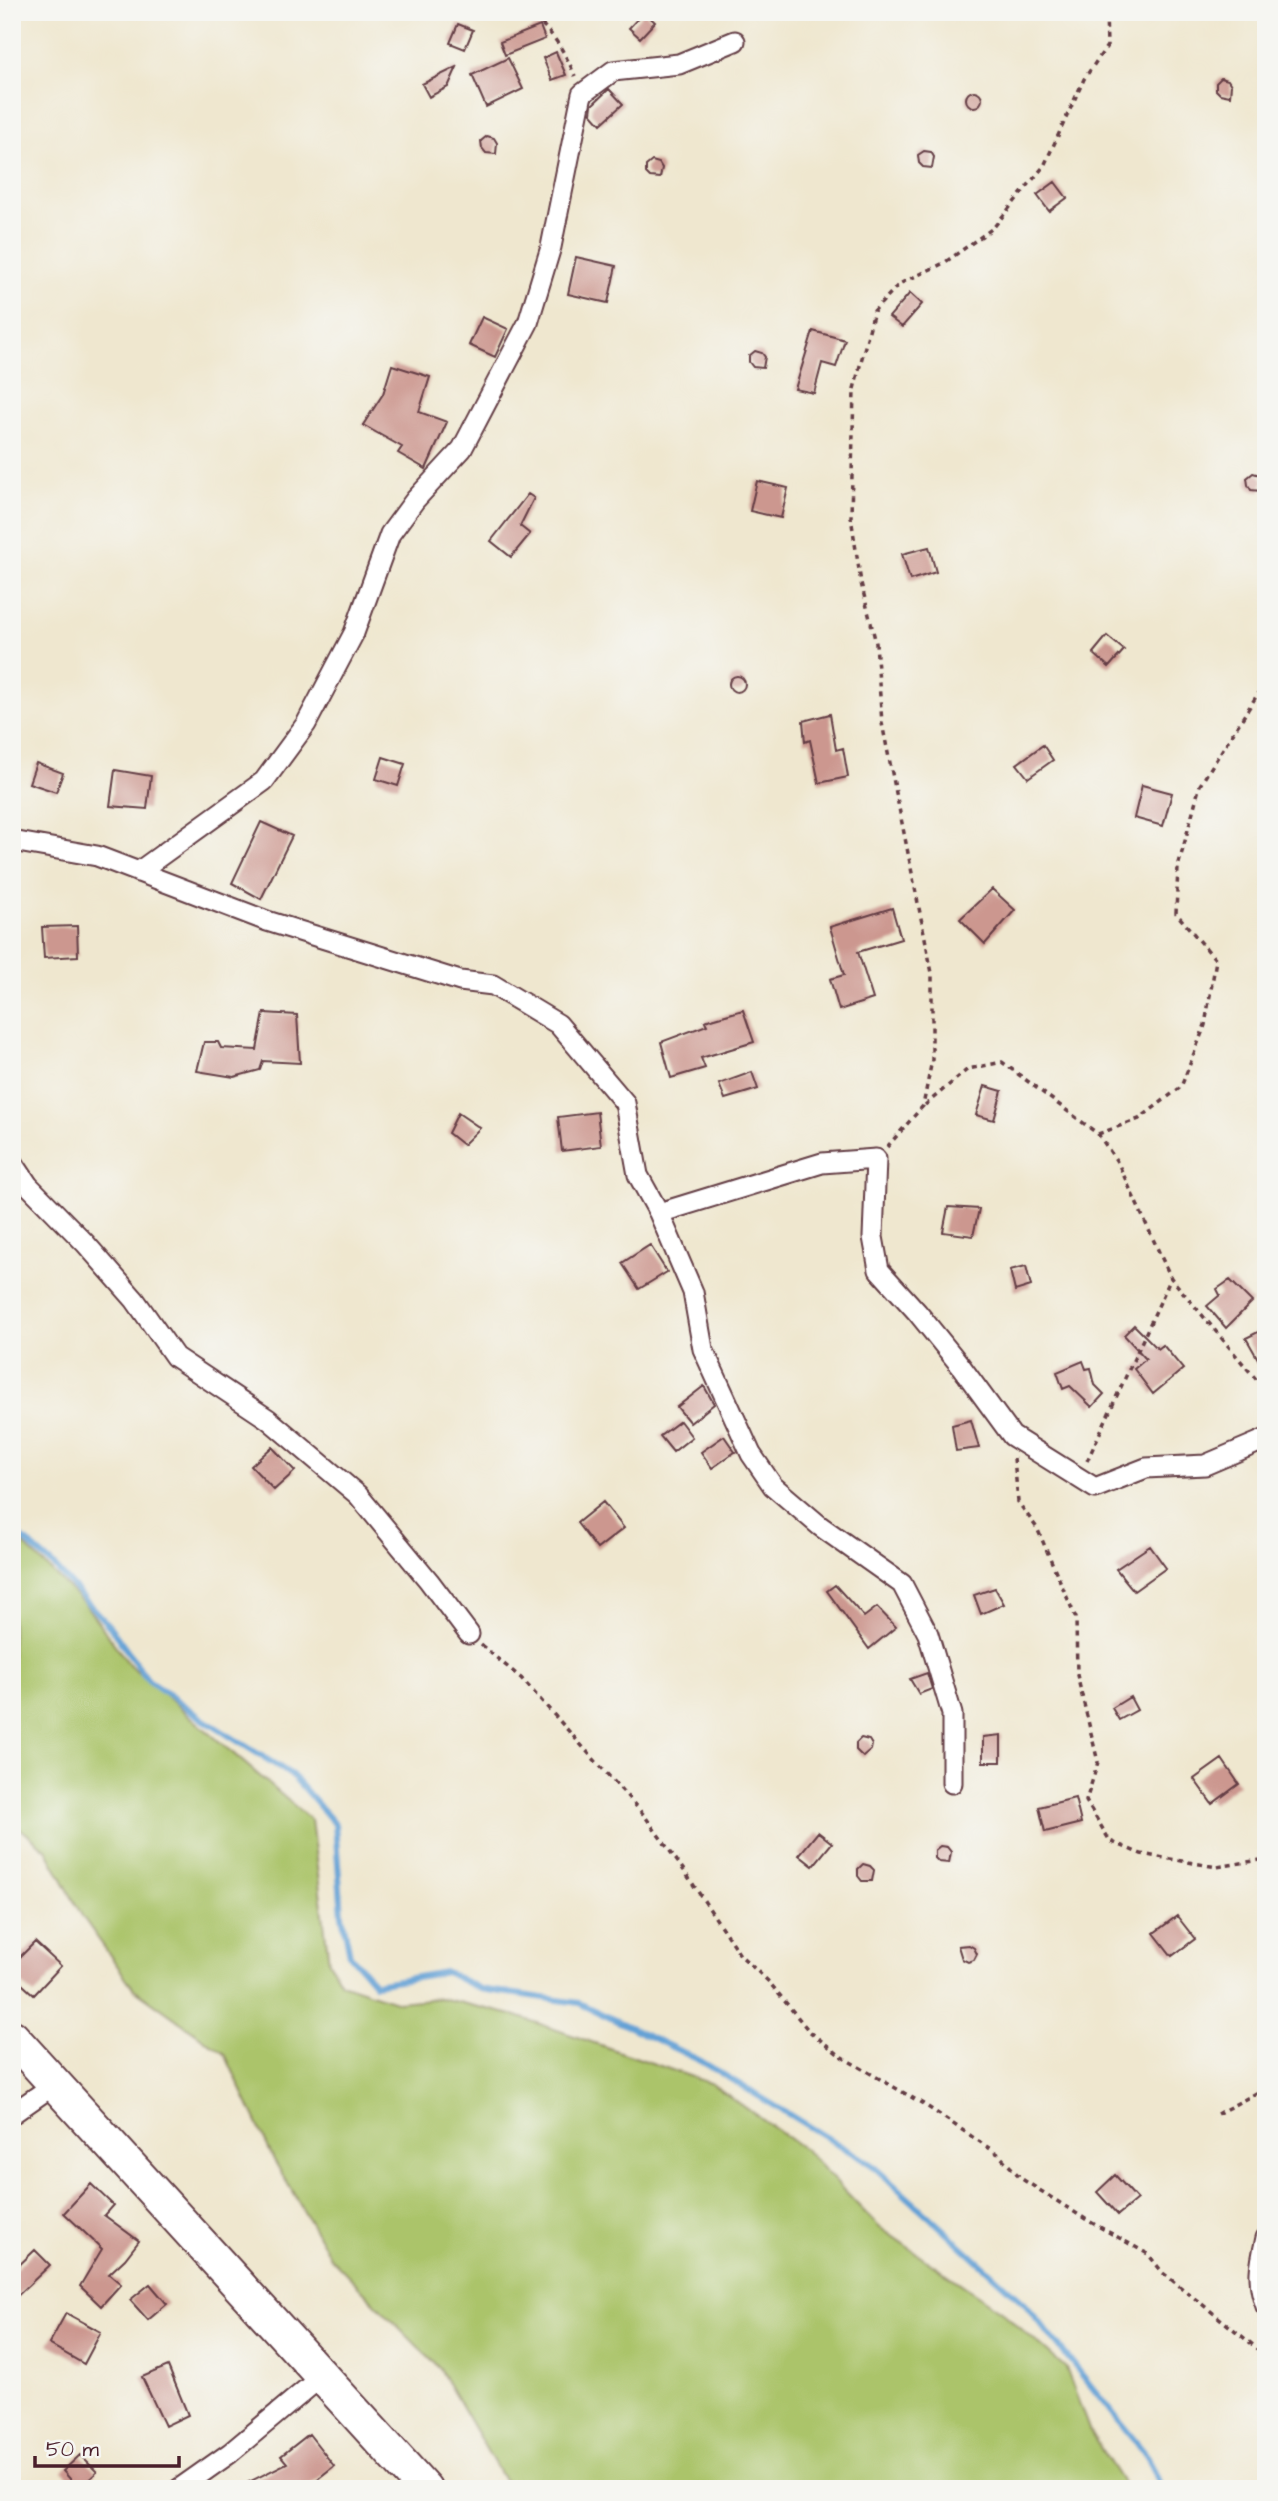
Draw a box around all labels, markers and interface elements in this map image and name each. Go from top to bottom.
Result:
scale bar [35,2424,178,2468]
text: 50 m [46,2435,100,2464]

